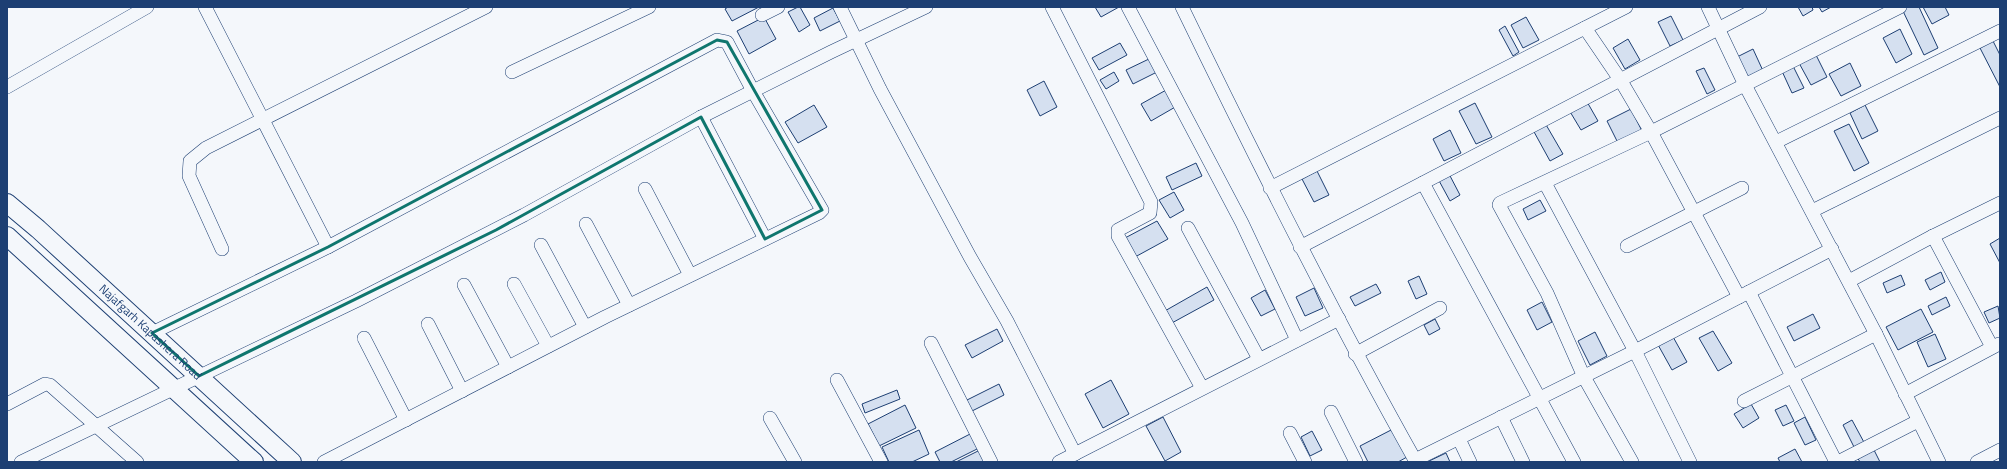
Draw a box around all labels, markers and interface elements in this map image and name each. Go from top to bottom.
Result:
street label: Najafgarh Kapashera Road [95,279,207,384]

